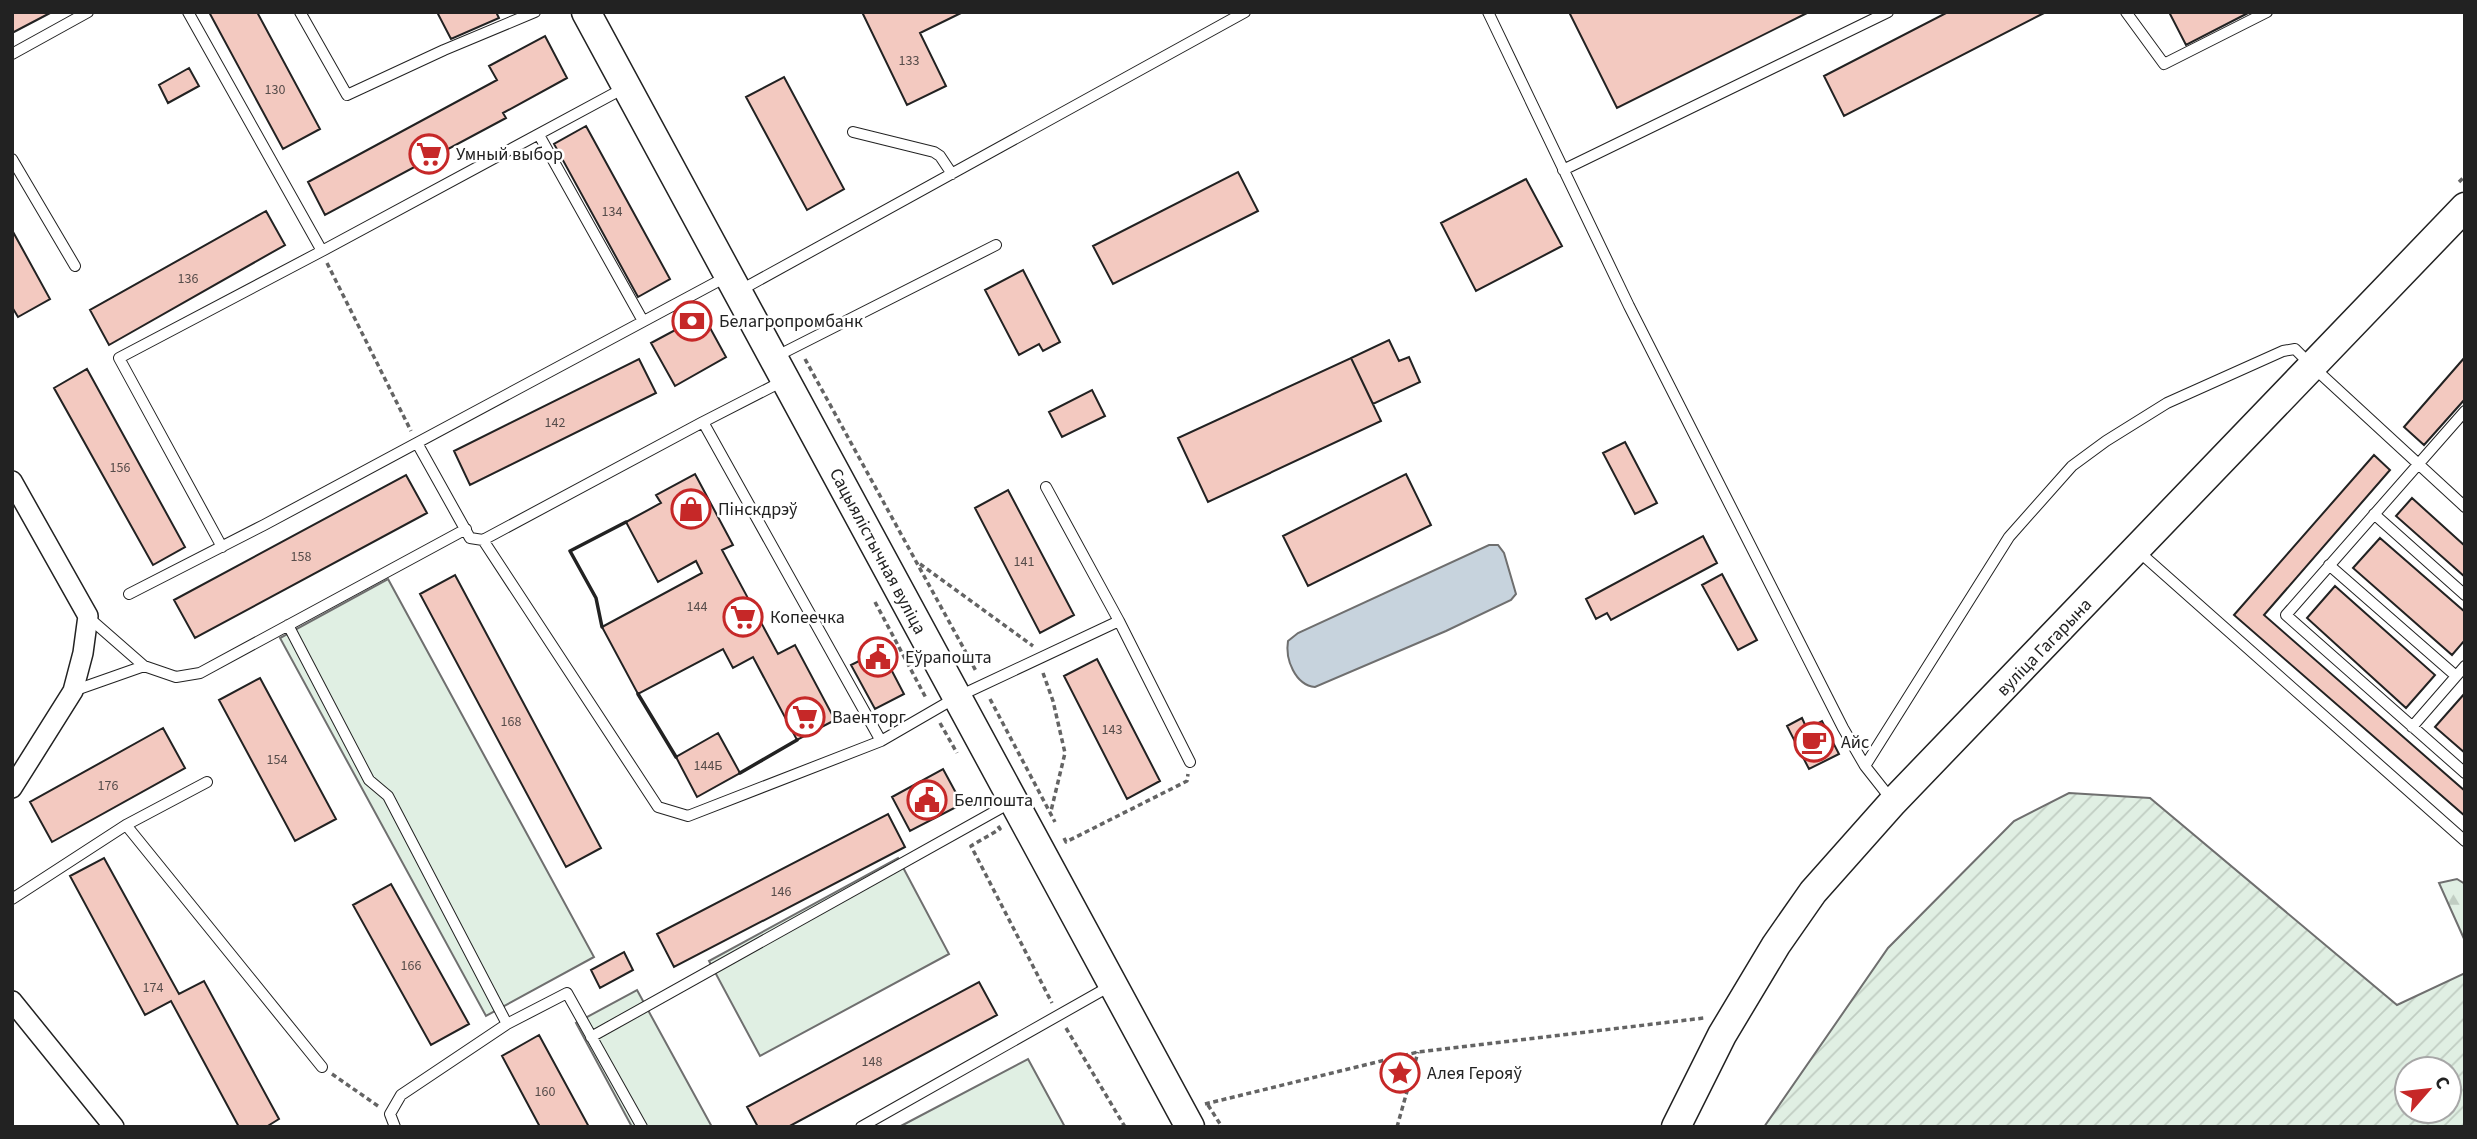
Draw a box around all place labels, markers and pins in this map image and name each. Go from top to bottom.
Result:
supermarket icon: Умный выбор [408,133,450,175]
place label: Умный выбор [456,142,563,167]
bank icon: Белагропромбанк [671,300,713,342]
place label: Белагропромбанк [719,309,863,334]
shop icon: Пінскдрэў [670,488,712,530]
place label: Пінскдрэў [718,497,798,522]
supermarket icon: Копеечка [722,596,764,638]
place label: Копеечка [770,605,845,630]
public building icon: Еўрапошта [857,636,899,678]
place label: Еўрапошта [905,645,992,670]
supermarket icon: Ваенторг [784,696,826,738]
place label: Ваенторг [832,705,906,730]
cafe icon: Айс [1793,721,1835,763]
place label: Айс [1841,730,1869,755]
public building icon: Белпошта [906,779,948,821]
place label: Белпошта [954,788,1033,813]
place icon: Алея Герояў [1379,1052,1421,1094]
place label: Алея Герояў [1427,1061,1522,1086]

